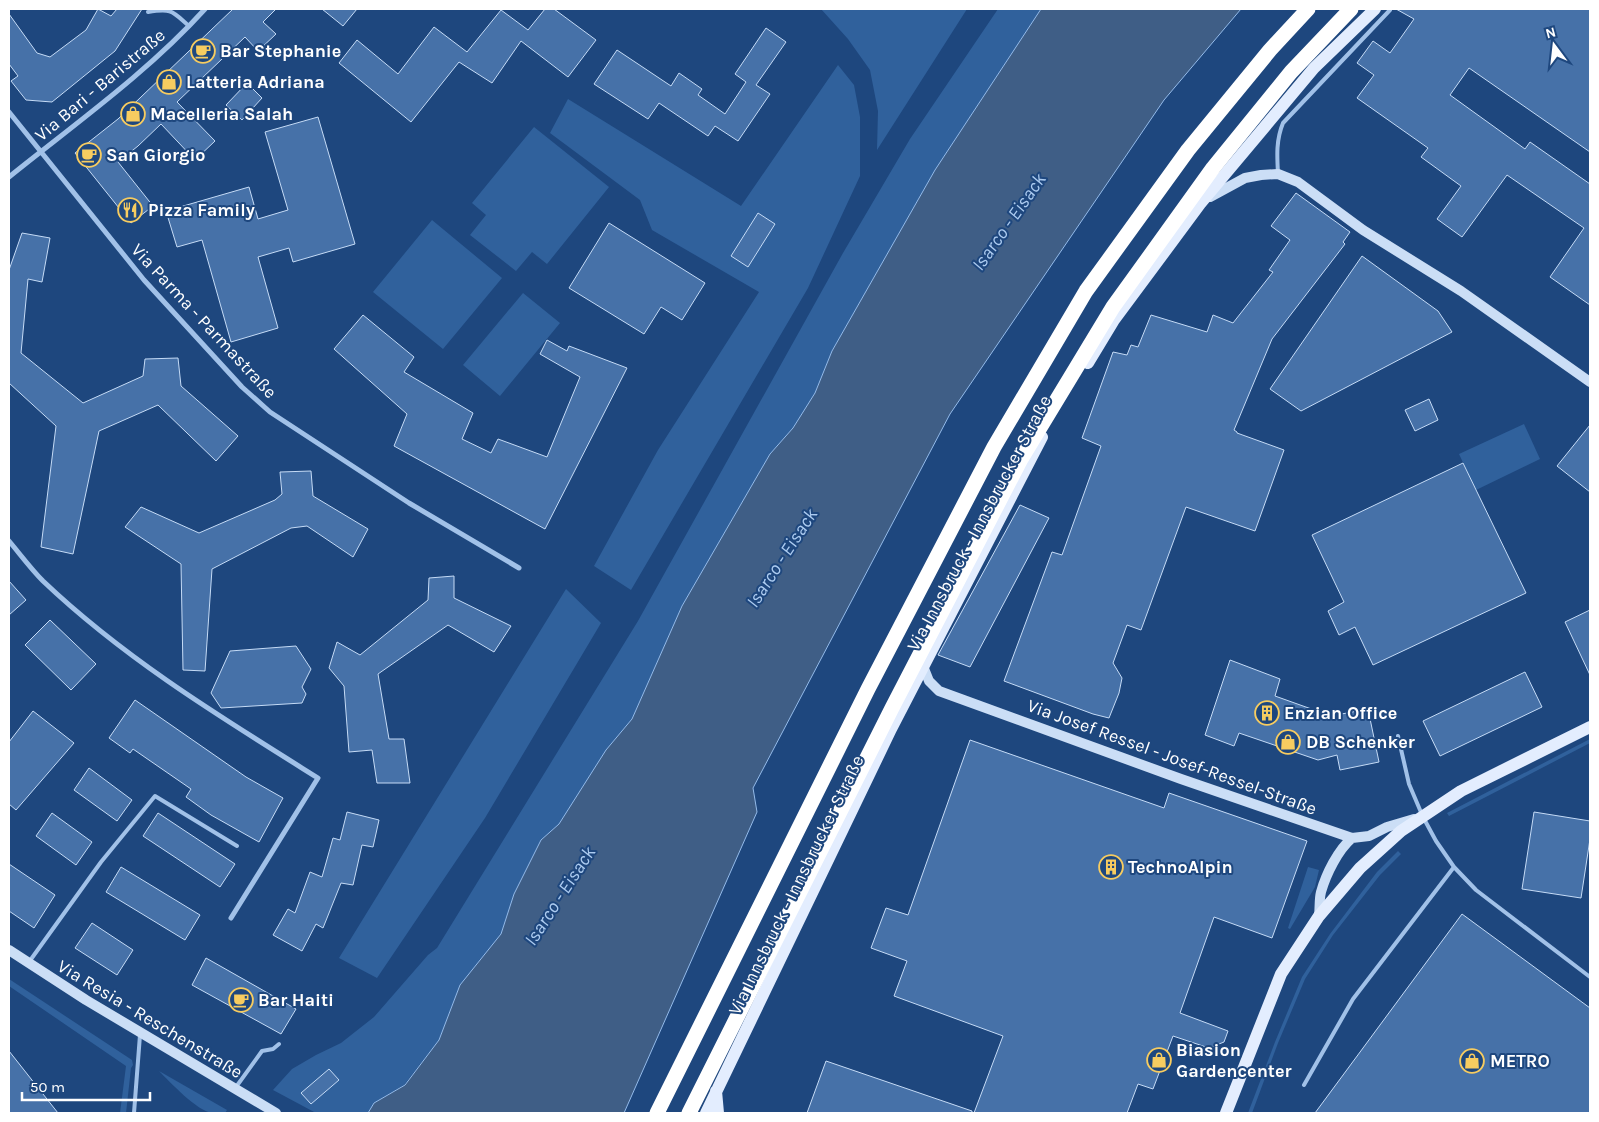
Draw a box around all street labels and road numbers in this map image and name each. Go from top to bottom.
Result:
street label: Via Bari - Baristraße [30,24,170,146]
street label: Via Parma - Parmastraße [127,239,281,403]
street label: Via Innsbruck - Innsbrucker Straße [902,391,1056,655]
street label: Via Josef Ressel - Josef-Ressel-Straße [1024,694,1320,820]
street label: Via Innsbruck - Innsbrucker Straße [723,752,869,1018]
street label: Via Resia - Reschenstraße [53,955,247,1083]

